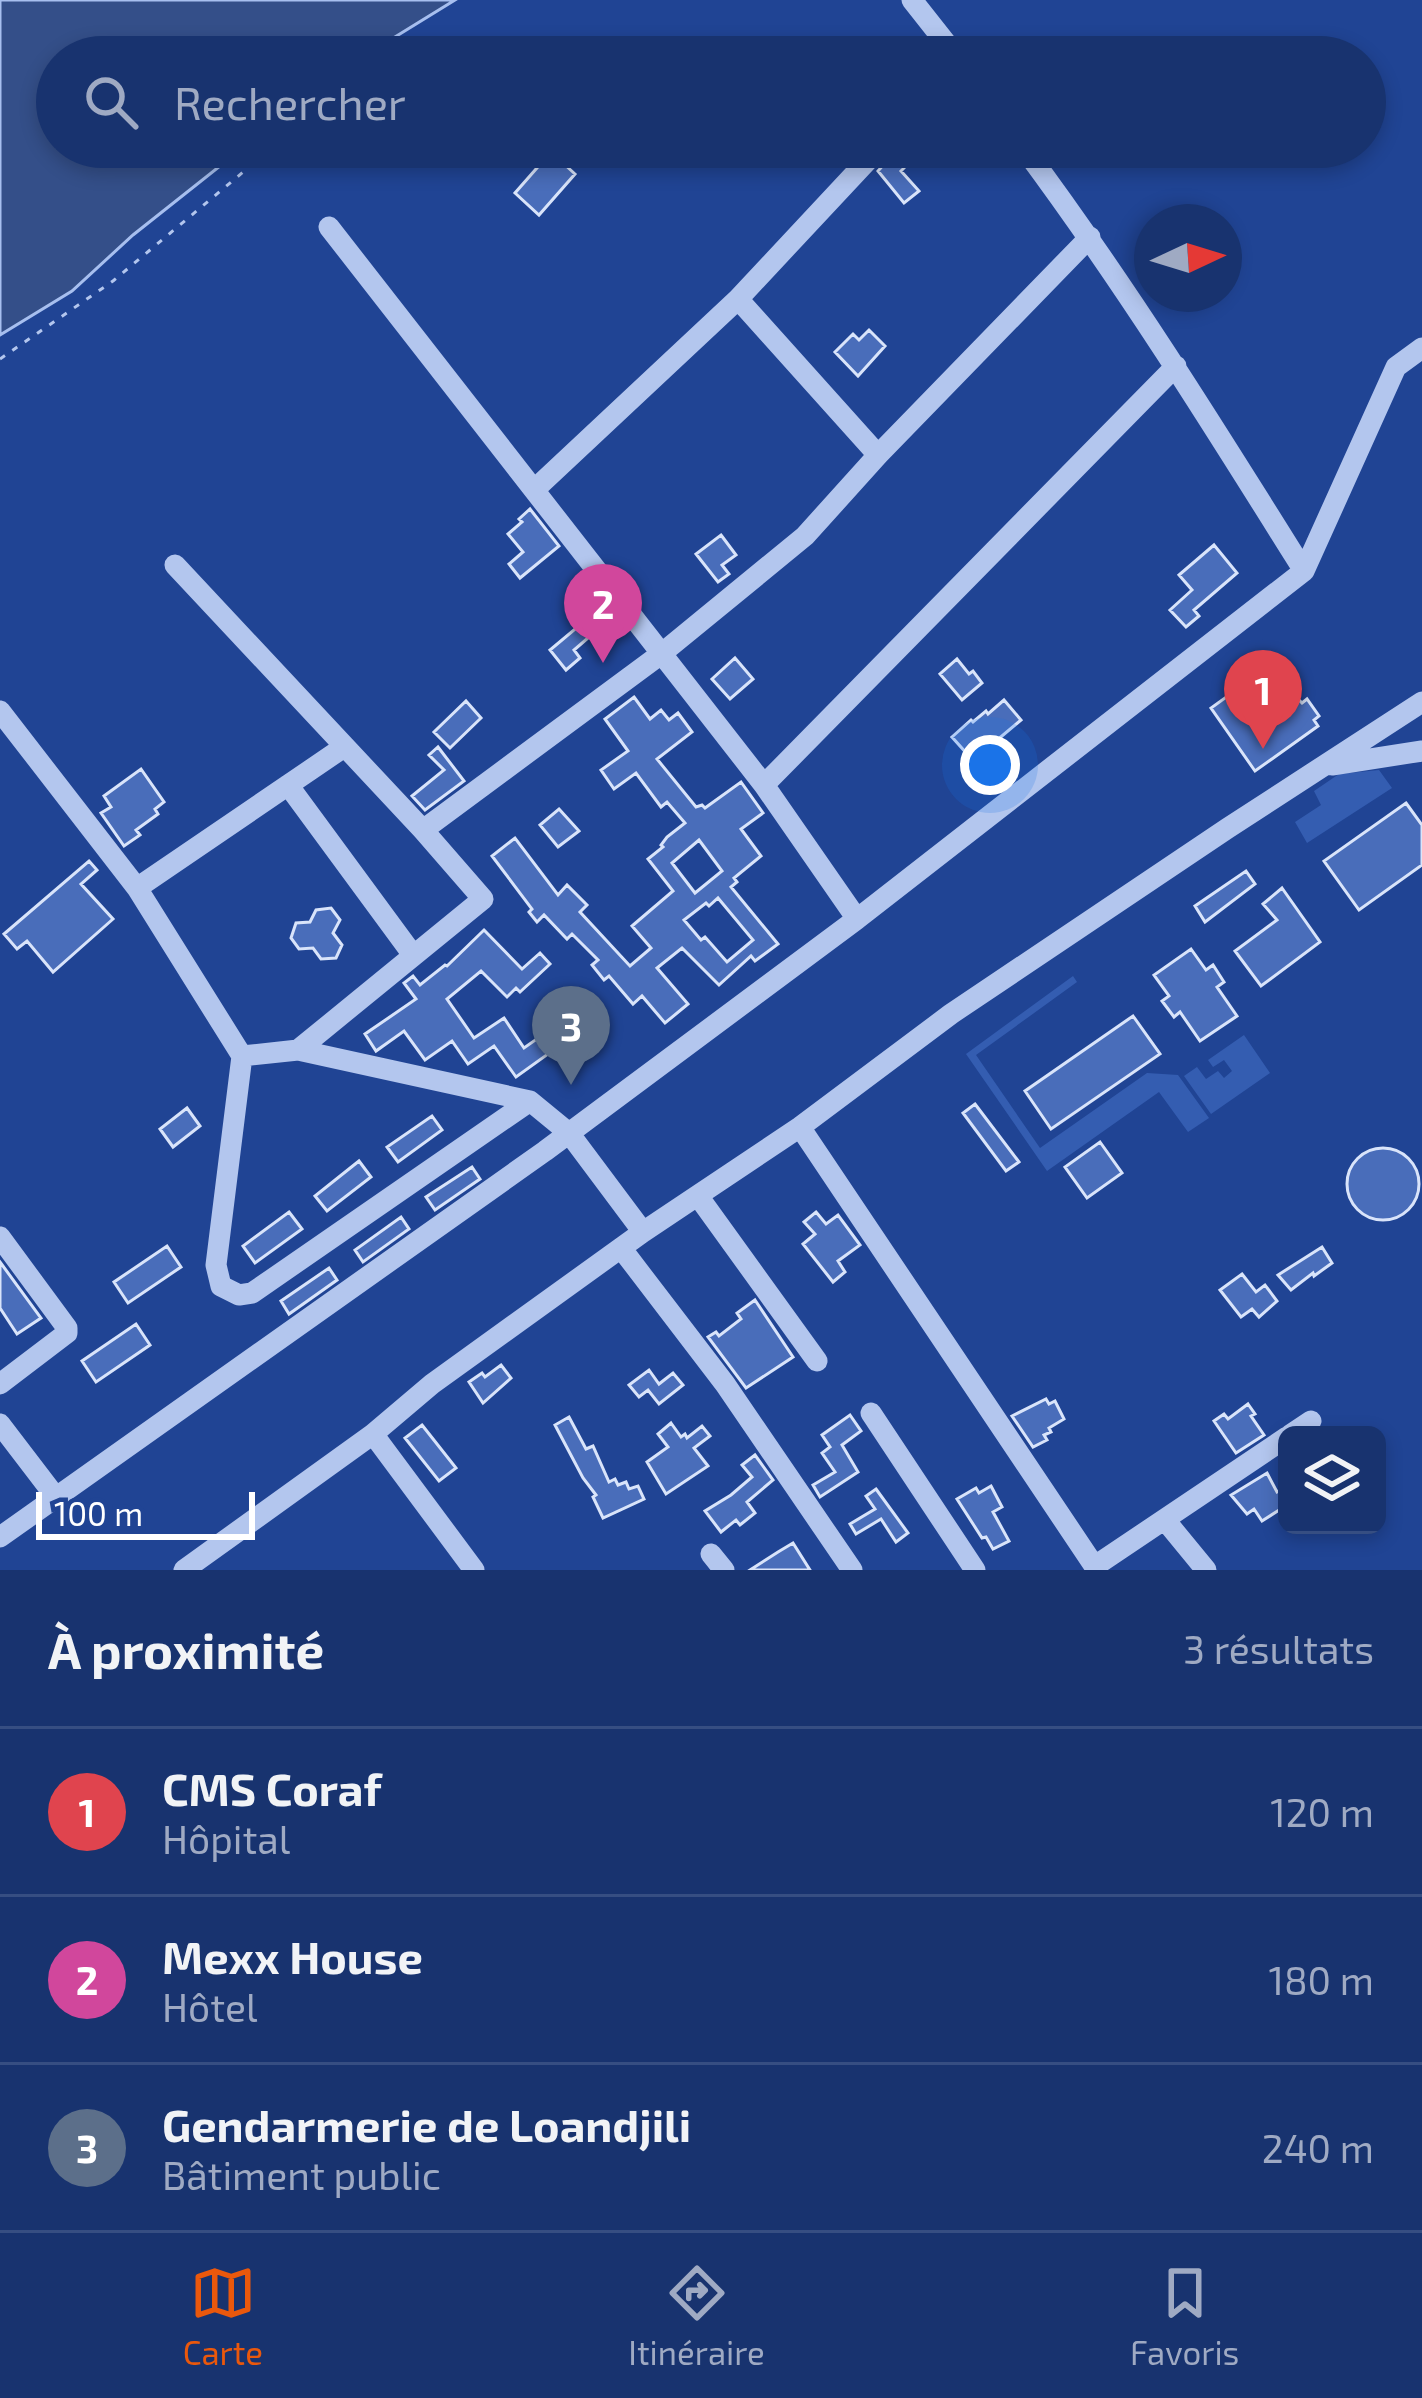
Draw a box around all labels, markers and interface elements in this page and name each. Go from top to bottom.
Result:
search box [36,36,1386,168]
icon: search [78,69,144,135]
text: Rechercher [174,75,406,129]
north arrow [1134,204,1242,312]
pin: 2 [564,564,642,663]
pin: 1 [1224,650,1302,749]
your location [960,735,1020,795]
pin: 3 [532,986,610,1085]
map controls [1278,1426,1386,1534]
button: layers [1278,1426,1386,1534]
scale bar [36,1486,255,1539]
text: 100 m [54,1493,143,1533]
text: À proximité [48,1618,324,1679]
text: 3 résultats [1183,1625,1374,1672]
text: CMS Coraf [162,1761,382,1815]
text: 1 [79,1788,95,1835]
text: 120 m [1270,1788,1374,1835]
text: Hôpital [162,1815,290,1862]
text: Mexx House [162,1929,423,1983]
text: 2 [76,1956,98,2003]
text: 180 m [1268,1956,1374,2003]
text: Hôtel [162,1983,258,2030]
text: Gendarmerie de Loandjili [162,2097,691,2151]
text: 3 [76,2124,98,2171]
text: 240 m [1262,2124,1374,2171]
text: Bâtiment public [162,2151,441,2198]
tab: Carte [183,2260,263,2372]
tab: Itinéraire [628,2260,765,2372]
tab: Favoris [1130,2260,1239,2372]

